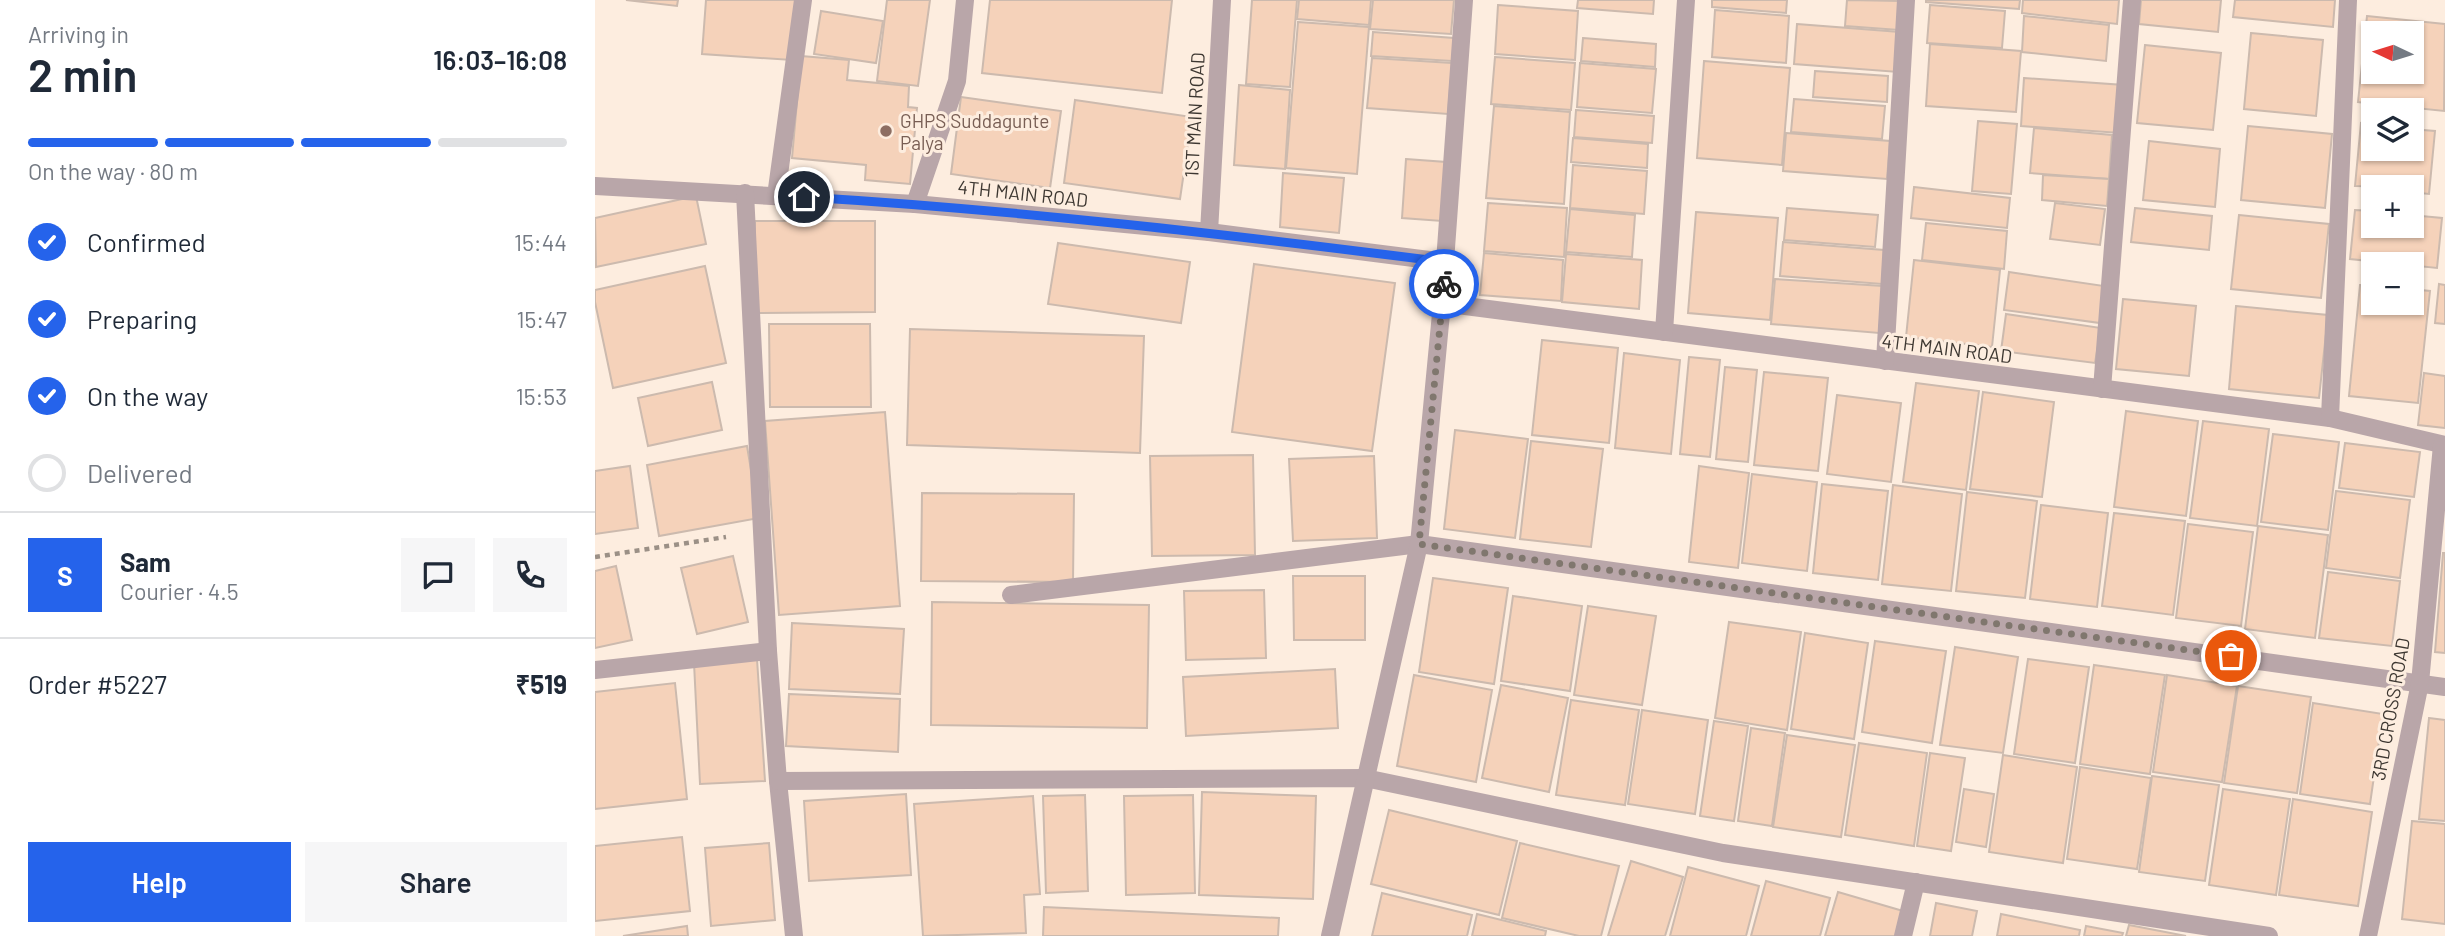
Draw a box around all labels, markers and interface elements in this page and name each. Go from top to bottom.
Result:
text: Arriving in [28,20,129,48]
north arrow [2361,21,2424,84]
map controls [2361,21,2424,315]
text: 16:03–16:08 [433,44,567,75]
text: 2 min [28,46,137,101]
street label: 1ST MAIN ROAD [1179,52,1209,178]
button: layers [2361,98,2424,161]
place label: GHPS Suddagunte Palya [900,109,1049,154]
marker: GHPS Suddagunte Palya [878,123,894,139]
text: On the way · 80 m [28,157,198,185]
pin [774,167,834,227]
street label: 4TH MAIN ROAD [957,175,1089,211]
button: + [2361,175,2424,238]
icon: home [785,178,823,216]
icon: check [28,223,66,261]
text: Confirmed [87,226,206,257]
text: 15:44 [514,228,567,256]
courier [1409,249,1479,319]
button: − [2361,252,2424,315]
icon: bike [1425,265,1463,303]
icon: check [28,300,66,338]
text: Preparing [87,303,197,334]
text: 15:47 [516,305,567,333]
street label: 4TH MAIN ROAD [1881,329,2013,367]
icon: check [28,377,66,415]
text: On the way [87,380,208,411]
text: 15:53 [516,382,567,410]
text: Delivered [87,457,193,488]
button: chat [401,538,475,612]
button: phone [493,538,567,612]
text: Sam [120,546,171,577]
text: S [57,560,73,591]
text: Courier · 4.5 [120,577,239,605]
pin [2201,626,2261,686]
street label: 3RD CROSS ROAD [2366,636,2414,782]
icon: bag [2212,637,2250,675]
text: Order #5227 [28,668,167,699]
text: ₹519 [515,668,567,699]
button: Help [28,842,291,922]
button: Share [305,842,567,922]

